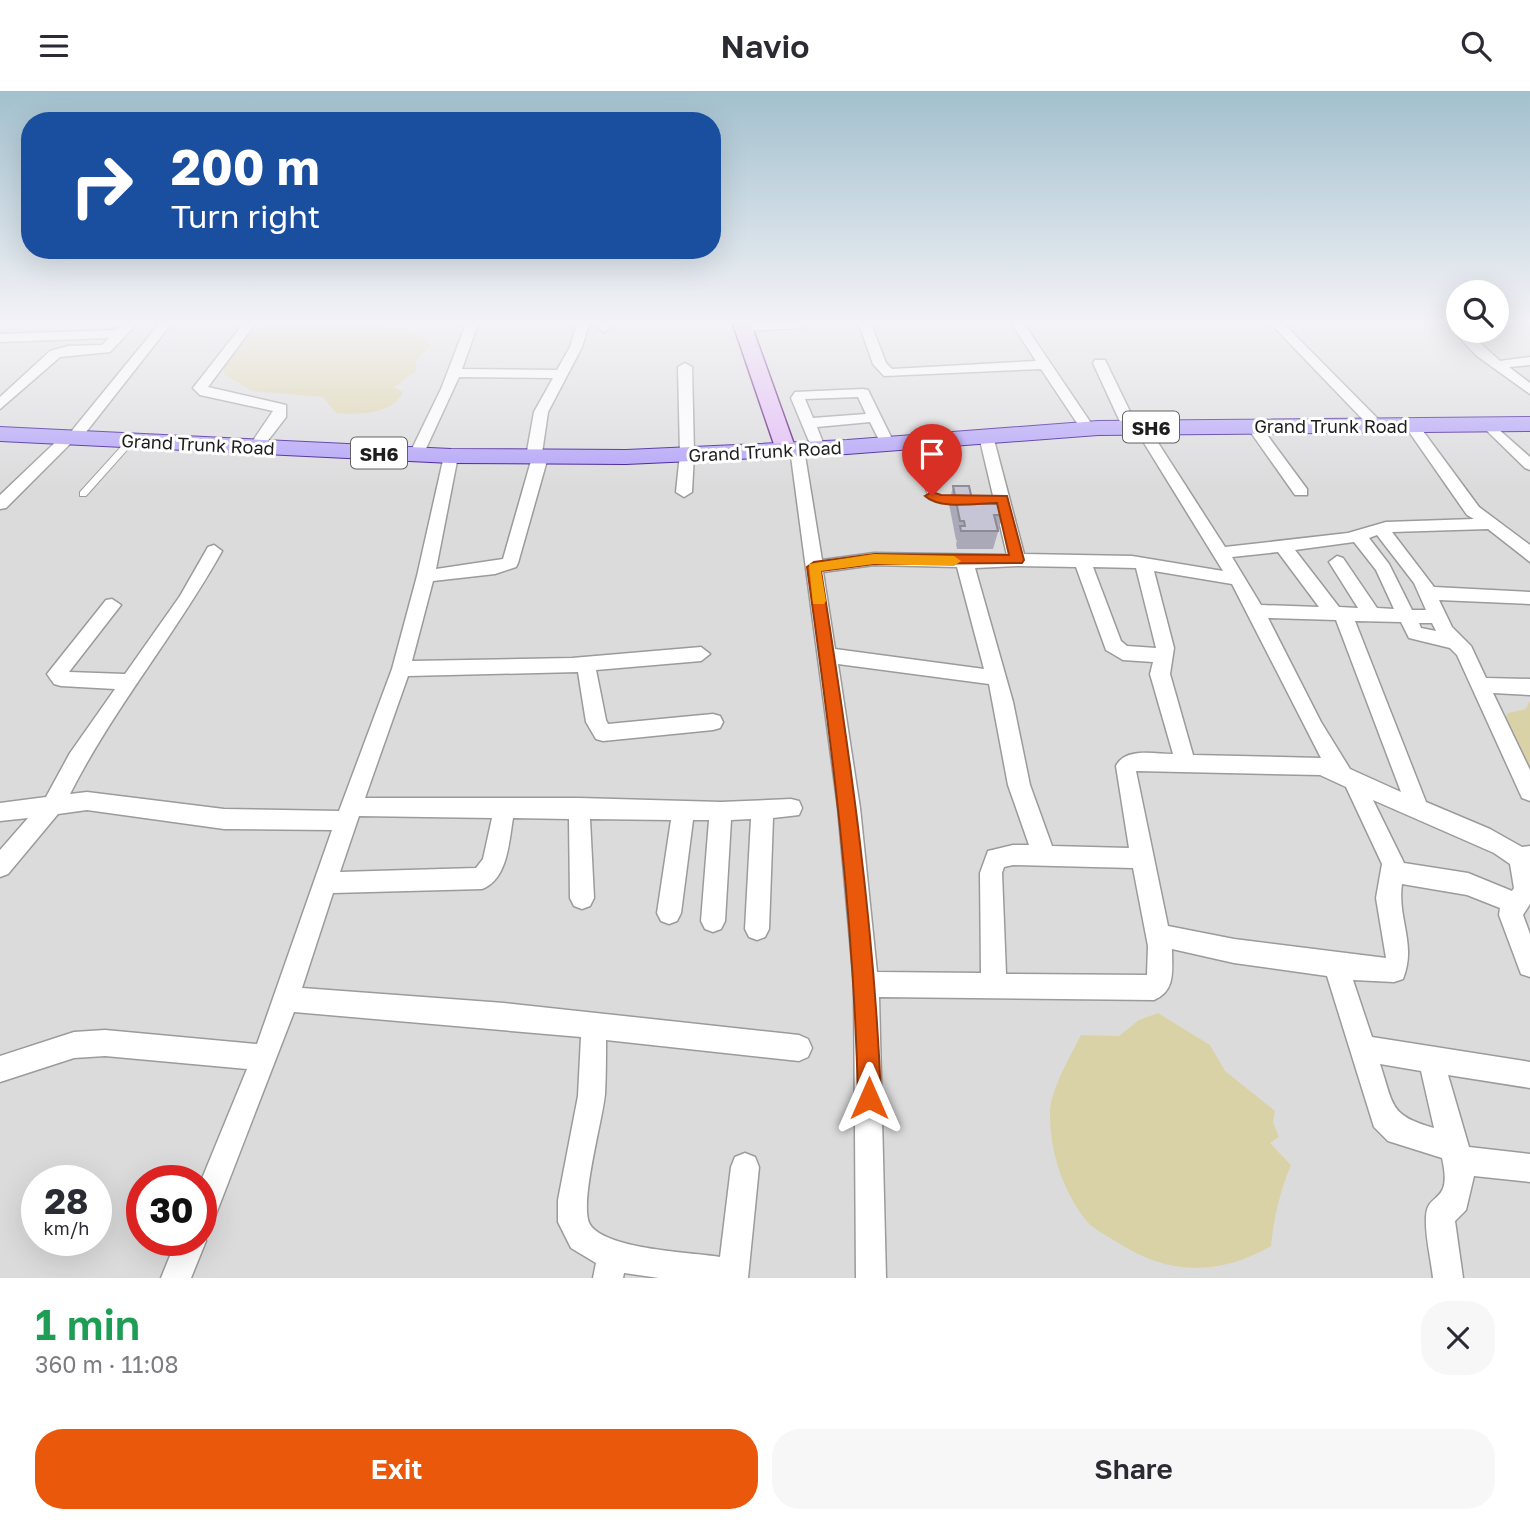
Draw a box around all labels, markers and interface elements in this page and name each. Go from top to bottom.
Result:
icon: menu [35,27,73,65]
text: Navio [721,27,809,65]
icon: search [1457,27,1495,65]
text: 200 m [171,137,320,196]
icon: right [56,140,147,231]
text: Turn right [171,197,320,235]
map controls [1446,280,1509,343]
button: search [1446,280,1509,343]
road number: SH6 [1123,411,1179,443]
street label: Grand Trunk Road [1254,415,1408,437]
pin [902,424,962,496]
street label: Grand Trunk Road [121,429,275,459]
icon: arrive [913,435,951,473]
street label: Grand Trunk Road [688,436,842,466]
road number: SH6 [351,437,407,469]
position arrow [832,1061,906,1135]
speed limit sign: 30 [126,1165,217,1256]
text: 28 [45,1180,88,1222]
text: km/h [44,1217,89,1239]
text: 1 min [35,1299,140,1349]
button: close [1421,1301,1495,1375]
text: 360 m · 11:08 [35,1350,179,1378]
button: Exit [35,1429,758,1509]
button: Share [772,1429,1495,1509]

